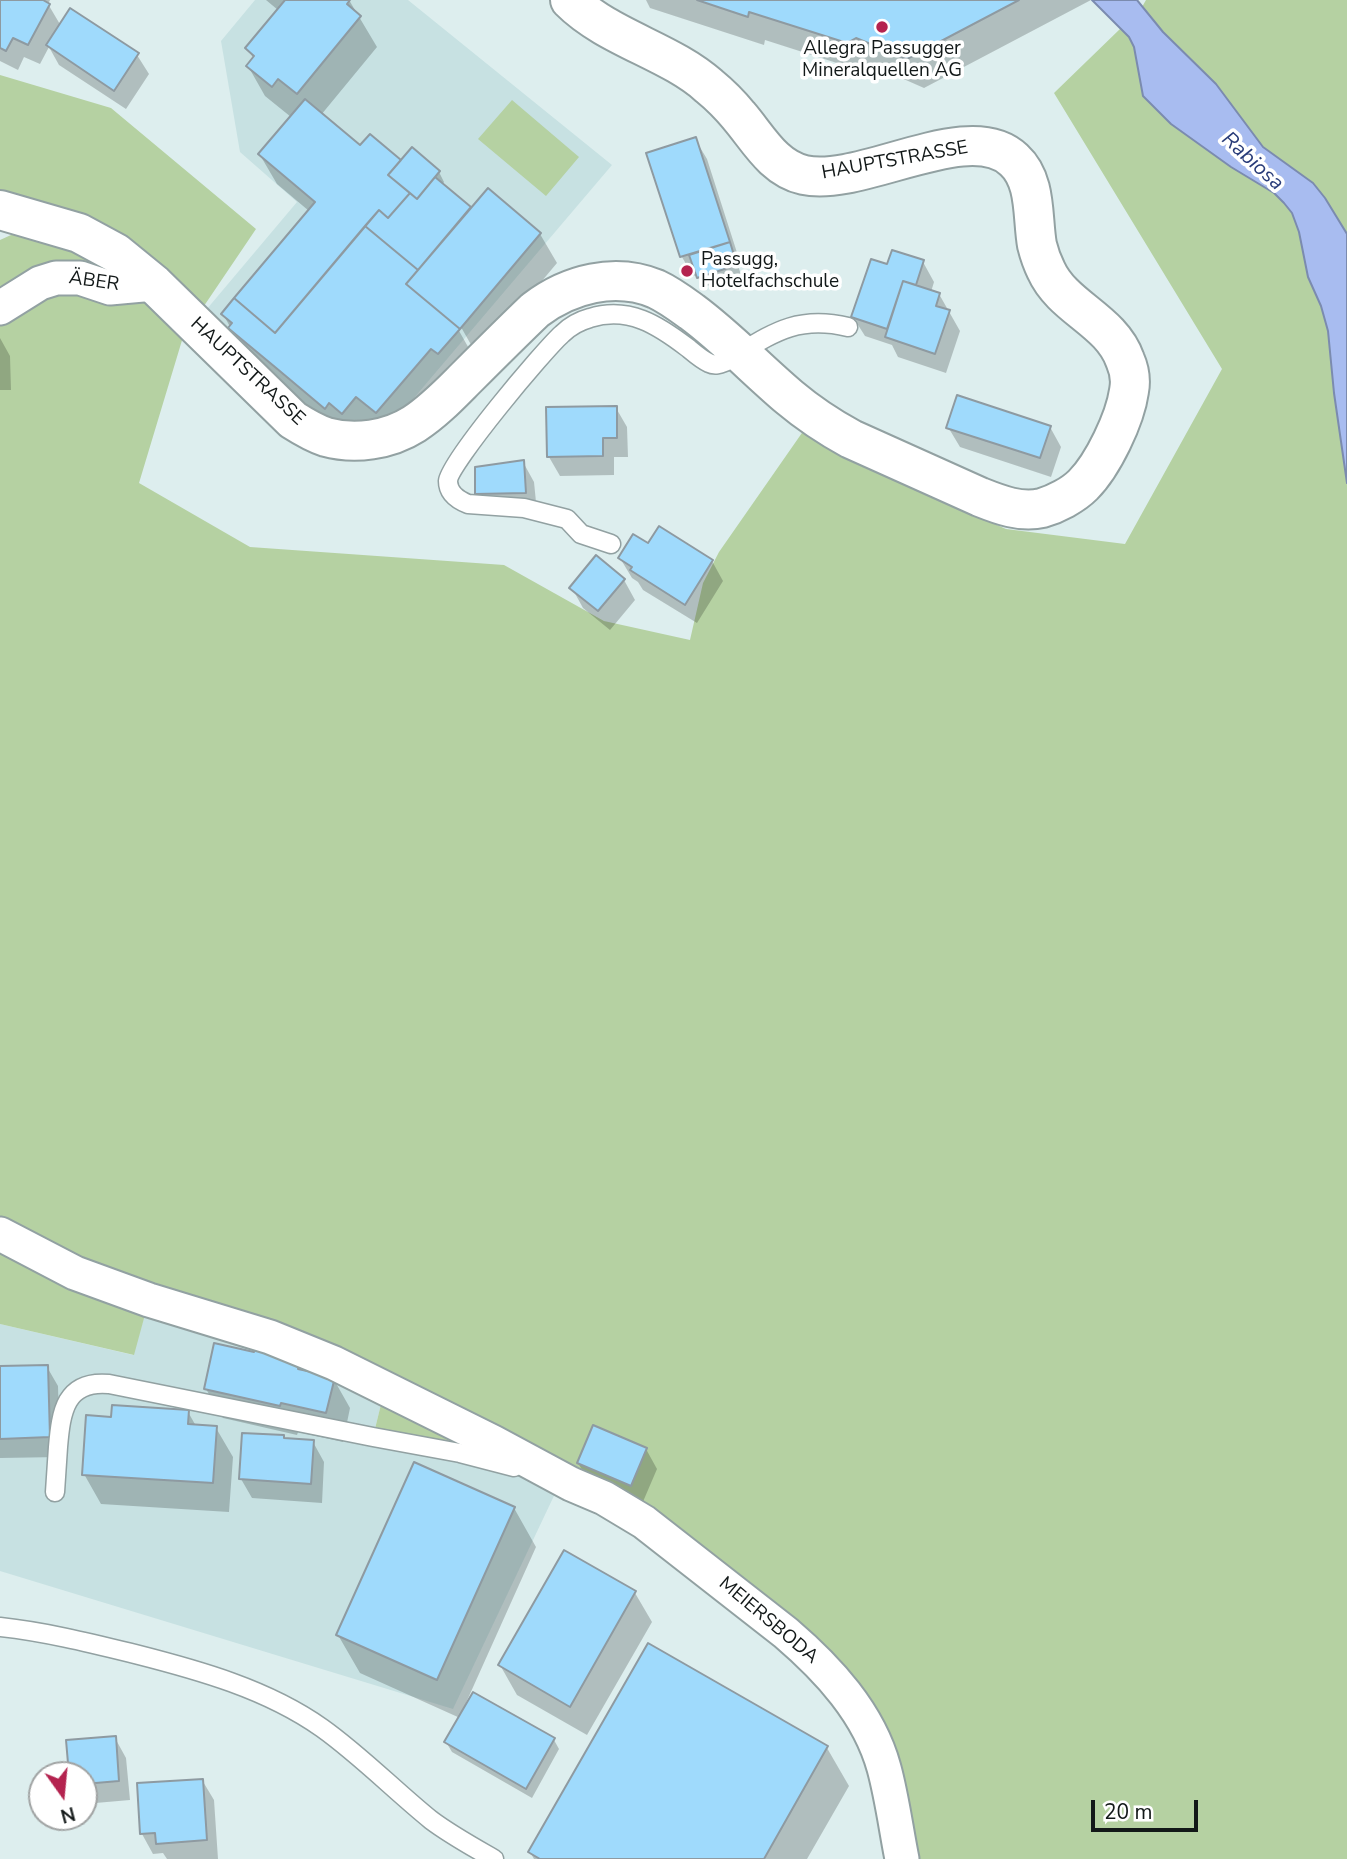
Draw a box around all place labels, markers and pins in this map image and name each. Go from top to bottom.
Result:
marker: Allegra Passugger Mineralquellen AG [874,19,890,35]
place label: Allegra Passugger Mineralquellen AG [802,38,962,82]
place label: Passugg, Hotelfachschule [701,249,839,293]
marker: Passugg, Hotelfachschule [679,263,695,279]

